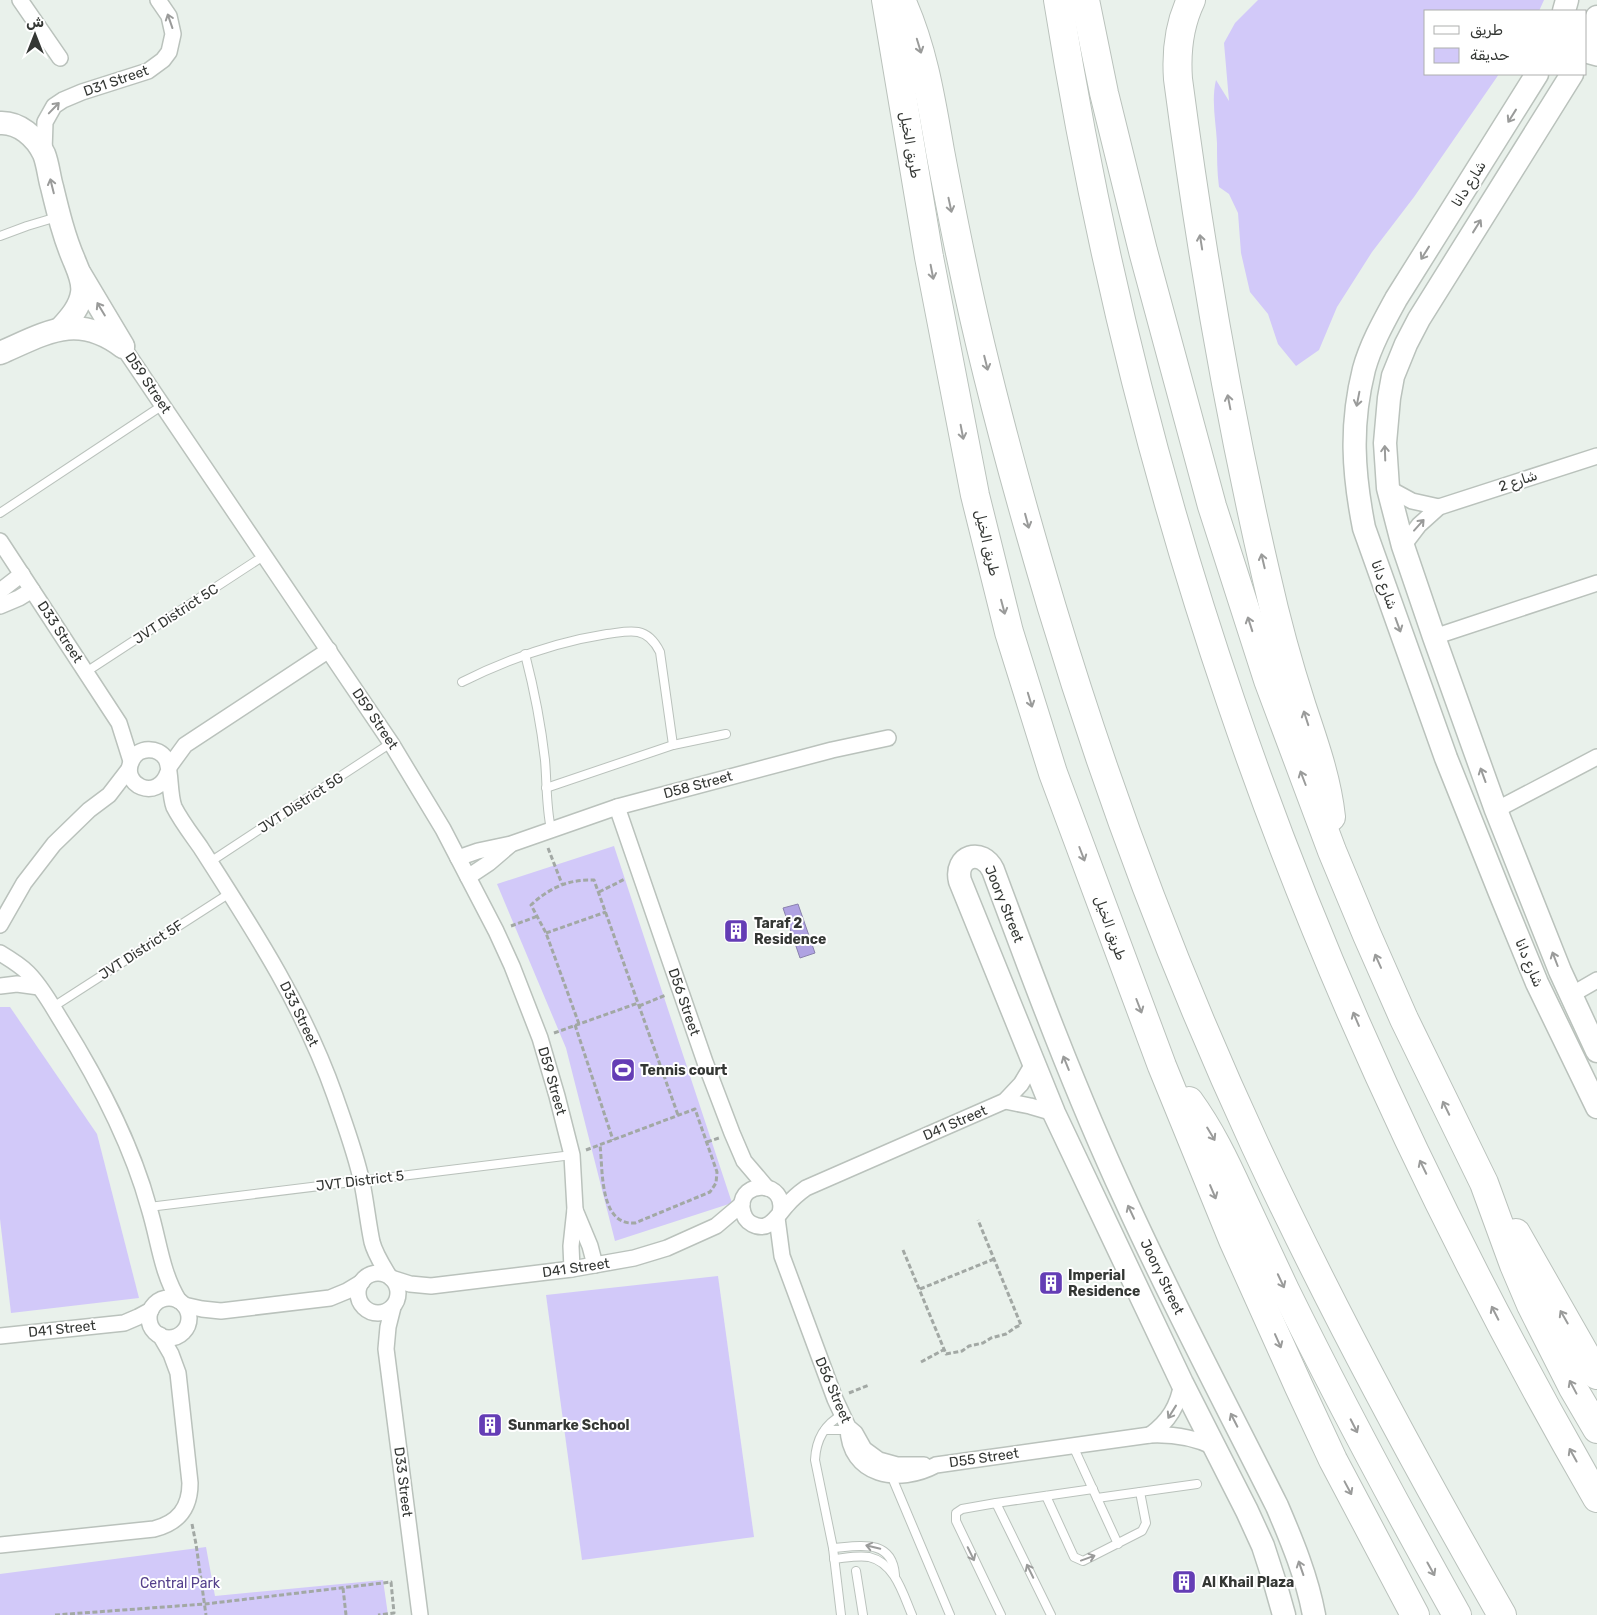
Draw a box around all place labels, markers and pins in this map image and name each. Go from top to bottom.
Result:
place label: Taraf 2 Residence [754,915,826,948]
building icon: Taraf 2 Residence [723,918,749,944]
sports icon: Tennis court [610,1057,636,1083]
place label: Tennis court [640,1062,728,1079]
place label: Imperial Residence [1068,1267,1140,1300]
building icon: Imperial Residence [1038,1270,1064,1296]
building icon: Sunmarke School [477,1412,503,1438]
place label: Sunmarke School [508,1417,630,1434]
building icon: Al Khail Plaza [1171,1569,1197,1595]
place label: Al Khail Plaza [1202,1574,1294,1591]

